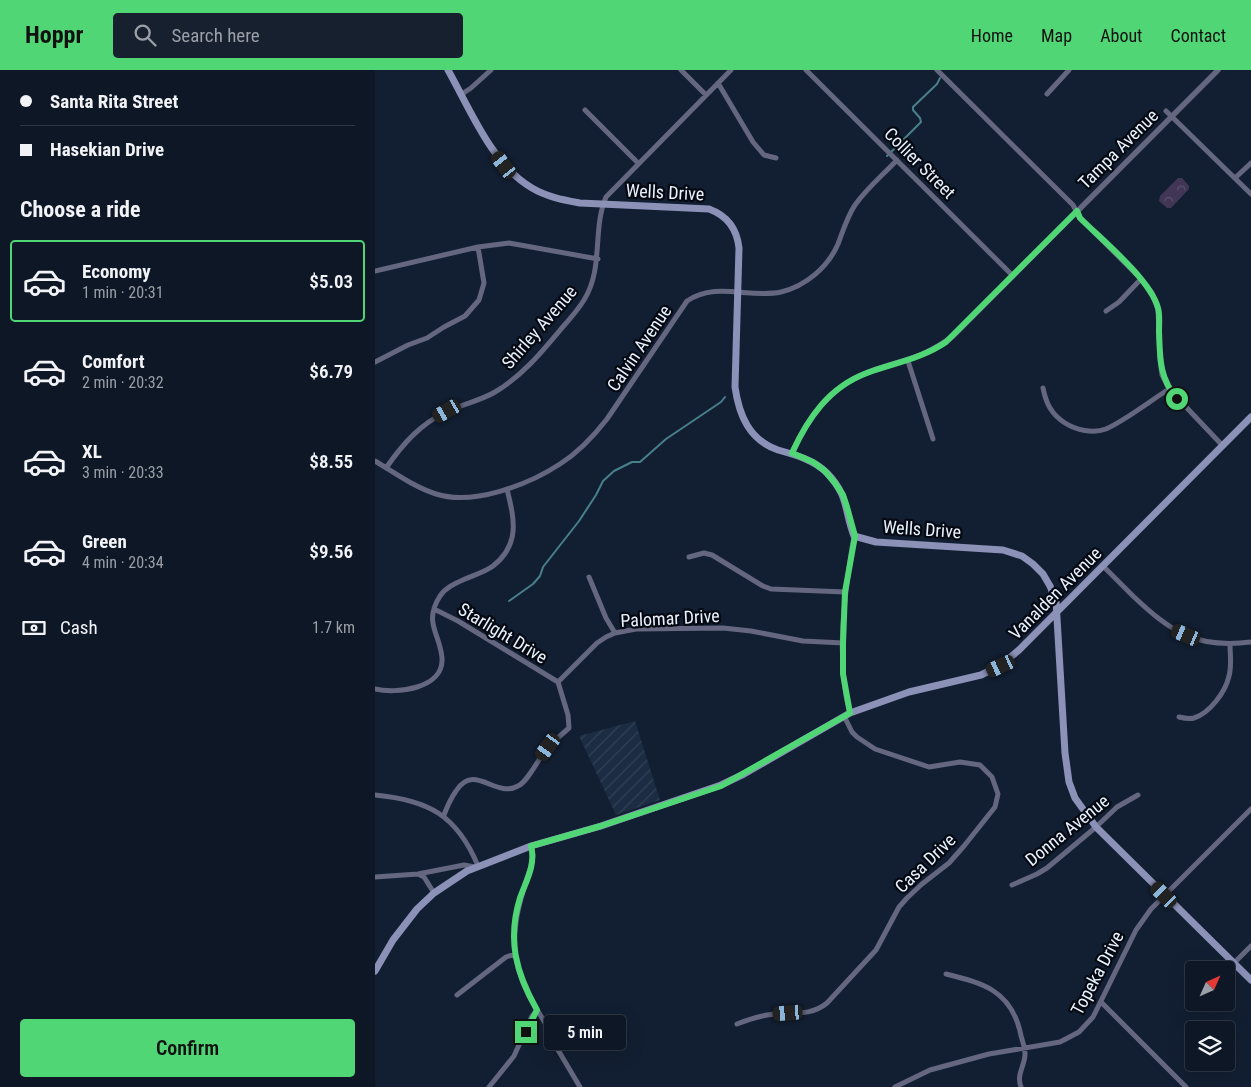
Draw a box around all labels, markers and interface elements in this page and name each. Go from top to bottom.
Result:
search box [113,13,463,58]
text: Hoppr [25,21,83,49]
icon: search [131,21,159,49]
text: Search here [171,24,260,47]
text: Home [971,25,1013,46]
text: Map [1041,25,1072,46]
text: About [1100,25,1142,46]
text: Contact [1170,25,1226,46]
text: Santa Rita Street [50,90,178,113]
street label: Tampa Avenue [1074,105,1162,193]
street label: Collier Street [880,123,960,203]
text: Hasekian Drive [50,138,164,161]
car [488,149,519,181]
street label: Wells Drive [625,179,705,205]
text: Choose a ride [20,197,141,222]
icon: car [22,259,67,304]
text: Economy [82,260,151,283]
text: $5.03 [309,270,353,293]
street label: Shirley Avenue [497,281,581,373]
text: 1 min · 20:31 [82,283,164,302]
street label: Calvin Avenue [602,301,676,395]
icon: car [22,349,67,394]
text: Comfort [82,350,145,373]
text: $6.79 [309,360,353,383]
text: 2 min · 20:32 [82,373,164,392]
route start [1166,388,1188,410]
car [430,397,463,425]
icon: car [22,439,67,484]
text: XL [82,440,102,463]
text: $8.55 [309,450,353,473]
text: 3 min · 20:33 [82,463,164,482]
street label: Wells Drive [882,516,962,542]
icon: car [22,529,67,574]
text: Green [82,530,127,553]
text: $9.56 [309,540,353,563]
street label: Vanalden Avenue [1005,543,1105,643]
text: 4 min · 20:34 [82,553,164,572]
street label: Starlight Drive [455,598,551,668]
street label: Palomar Drive [620,605,720,631]
icon: cash [20,614,48,642]
text: Cash [60,616,98,639]
text: 1.7 km [312,618,355,637]
car [1169,622,1202,648]
car [984,653,1017,679]
car [533,730,562,764]
street label: Donna Avenue [1021,790,1113,870]
street label: Casa Drive [890,829,960,897]
car [1148,879,1179,911]
street label: Topeka Drive [1066,928,1128,1018]
north arrow [1185,961,1235,1011]
map controls [1185,961,1235,1071]
car [772,1004,803,1022]
callout: 5 min [543,1014,626,1050]
button: Confirm [20,1019,355,1077]
route end [515,1021,537,1043]
button: layers [1185,1021,1235,1071]
text: 5 min [567,1023,603,1042]

